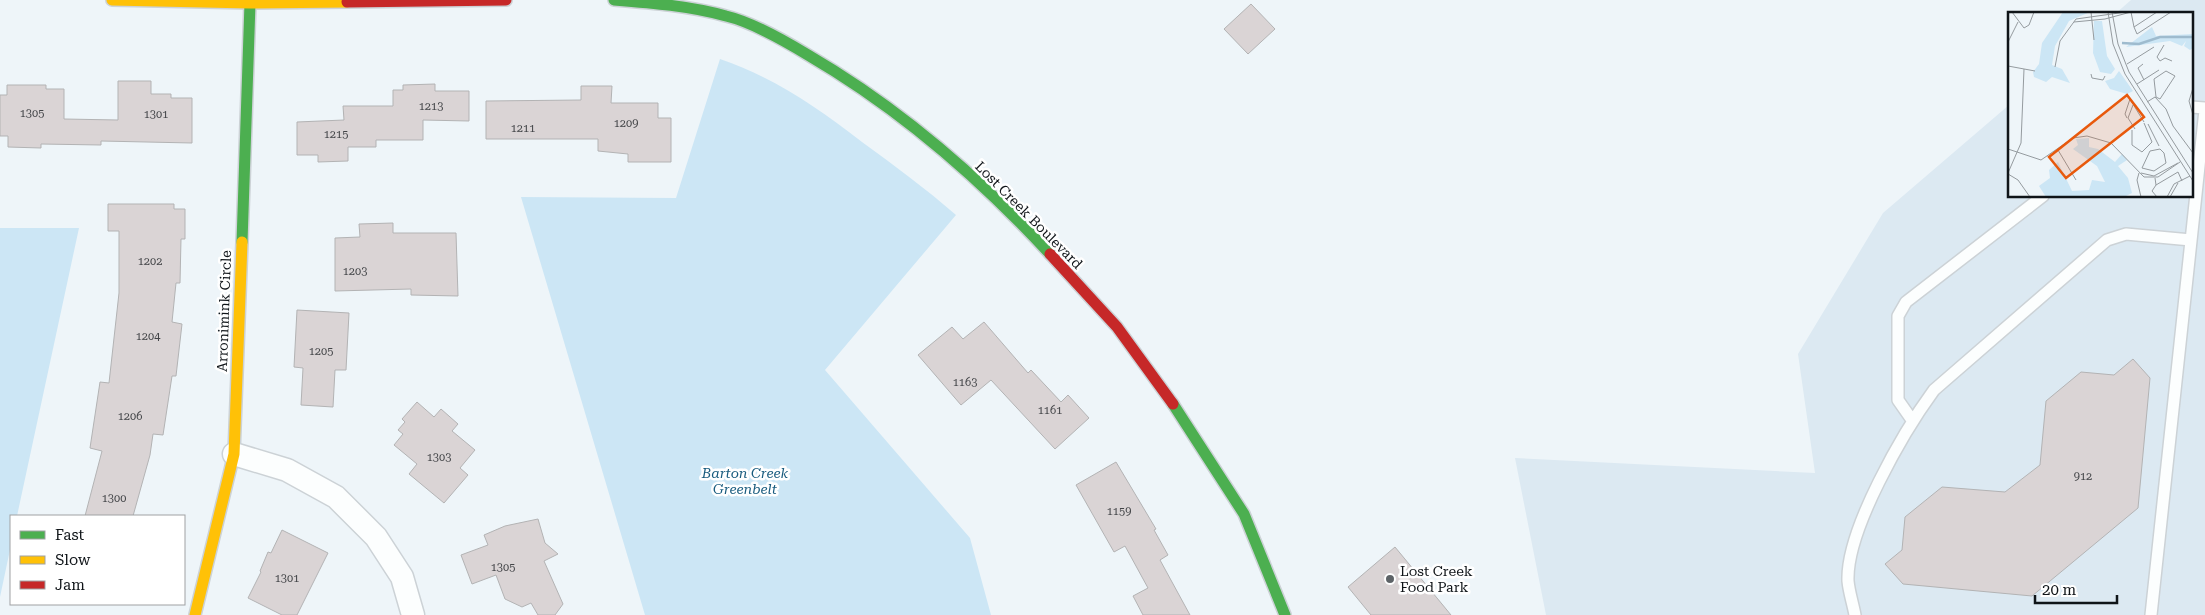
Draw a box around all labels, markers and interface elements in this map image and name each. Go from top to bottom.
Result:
inset map [2008,12,2192,198]
house number: 1213 [419,100,443,113]
house number: 1305 [20,107,44,120]
house number: 1301 [144,108,168,121]
house number: 1209 [614,117,638,130]
house number: 1211 [511,122,535,135]
house number: 1215 [324,128,348,141]
street label: Lost Creek Boulevard [972,158,1086,272]
street label: Arronimink Circle [214,250,234,372]
house number: 1202 [138,255,162,268]
house number: 1203 [343,265,367,278]
house number: 1204 [136,330,161,343]
house number: 1205 [309,345,333,358]
house number: 1163 [953,376,977,389]
house number: 1161 [1038,404,1062,417]
house number: 1206 [118,410,142,423]
house number: 1303 [427,451,451,464]
park label: Barton Creek Greenbelt [701,465,789,497]
house number: 912 [2074,470,2092,483]
house number: 1300 [102,492,126,505]
house number: 1159 [1107,505,1131,518]
legend [10,515,185,605]
text: Fast [55,526,85,544]
text: Slow [55,551,91,569]
house number: 1305 [491,561,515,574]
place label: Lost Creek Food Park [1400,563,1473,595]
house number: 1301 [275,572,299,585]
scale bar [2035,572,2118,604]
marker: Lost Creek Food Park [1384,573,1396,585]
text: Jam [55,576,85,594]
text: 20 m [2042,581,2077,599]

